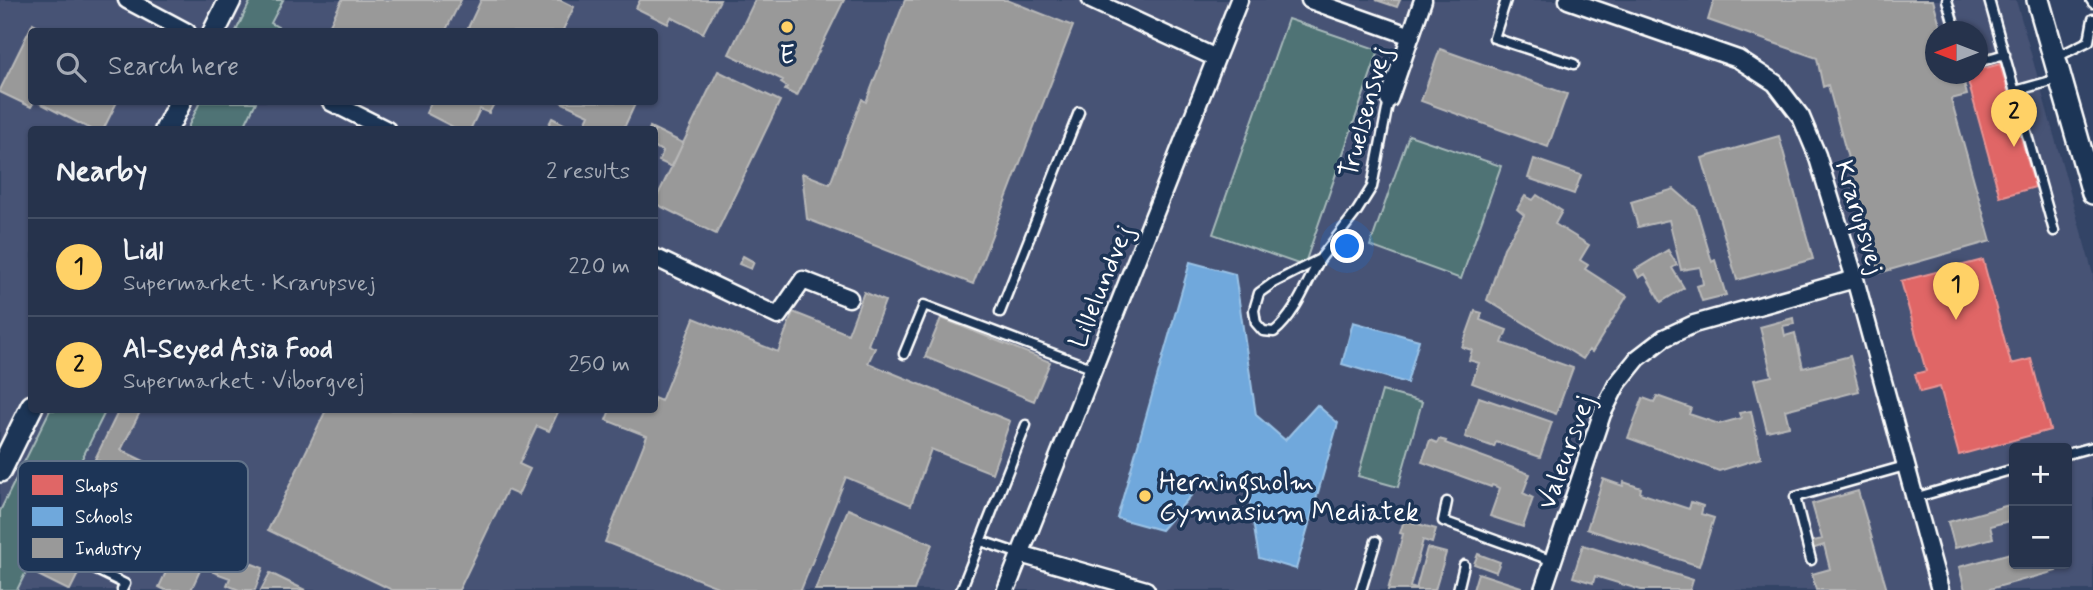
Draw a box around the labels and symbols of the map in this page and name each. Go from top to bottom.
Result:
marker: E [779,19,795,35]
north arrow [1925,21,1988,84]
place label: E [779,39,795,73]
street label: Truelsensvej [1332,43,1400,182]
pin: 2 [1991,89,2037,147]
street label: Krarupsvej [1826,157,1892,279]
street label: Lillelundvej [1062,220,1142,353]
your location [1330,229,1364,263]
pin: 1 [1933,262,1979,320]
street label: Valeursvej [1531,391,1603,515]
legend [18,461,248,572]
place label: Herningsholm Gymnasium Mediatek [1159,466,1419,530]
text: Shops [75,474,118,499]
marker: Herningsholm Gymnasium Mediatek [1137,488,1153,504]
text: Schools [75,505,133,530]
text: Industry [75,537,142,562]

